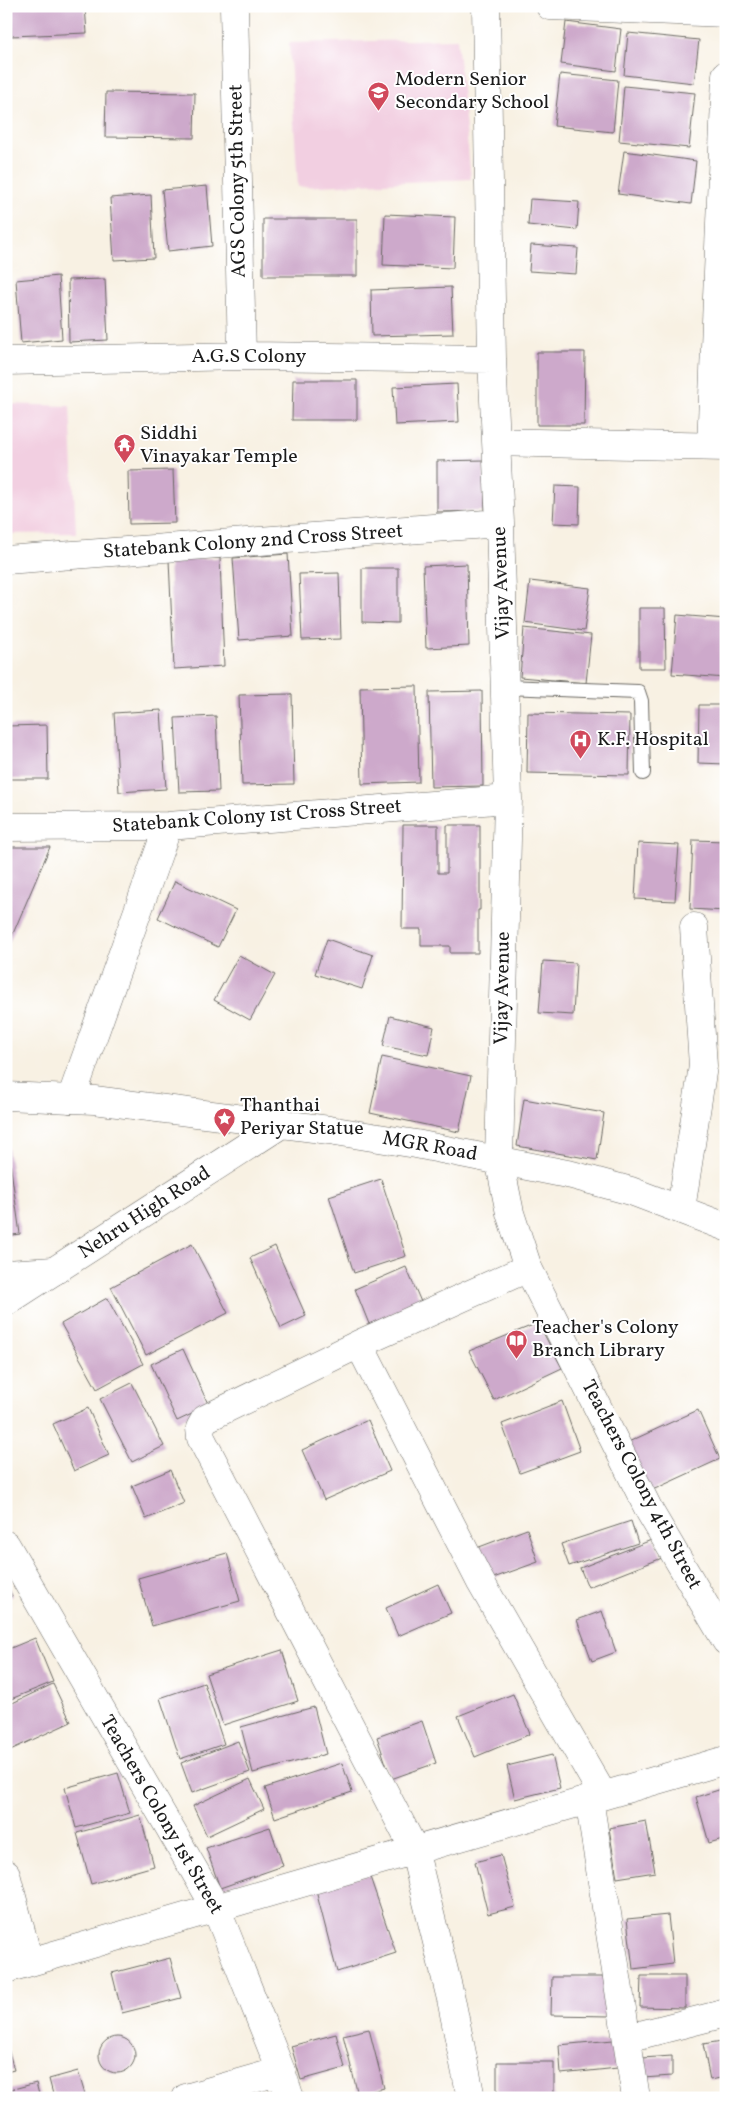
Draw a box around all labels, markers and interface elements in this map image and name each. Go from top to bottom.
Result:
place label: Modern Senior Secondary School [395,66,549,117]
school or university icon: Modern Senior Secondary School [367,80,391,111]
street label: AGS Colony 5th Street [222,84,254,278]
street label: A.G.S Colony [192,343,307,371]
place label: Siddhi Vinayakar Temple [140,420,298,471]
temple icon: Siddhi Vinayakar Temple [112,433,136,464]
street label: Statebank Colony 2nd Cross Street [102,518,404,566]
street label: Vijay Avenue [486,526,518,640]
place label: K.F. Hospital [597,726,709,754]
hospital icon: K.F. Hospital [569,728,593,759]
street label: Statebank Colony 1st Cross Street [111,793,403,841]
street label: Vijay Avenue [488,931,518,1045]
place label: Thanthai Periyar Statue [240,1092,364,1143]
place icon: Thanthai Periyar Statue [212,1106,236,1137]
street label: MGR Road [380,1125,480,1169]
street label: Nehru High Road [74,1160,216,1266]
place label: Teacher's Colony Branch Library [532,1314,679,1365]
library icon: Teacher's Colony Branch Library [504,1328,528,1359]
street label: Teachers Colony 4th Street [574,1375,708,1595]
street label: Teachers Colony 1st Street [92,1710,230,1920]

